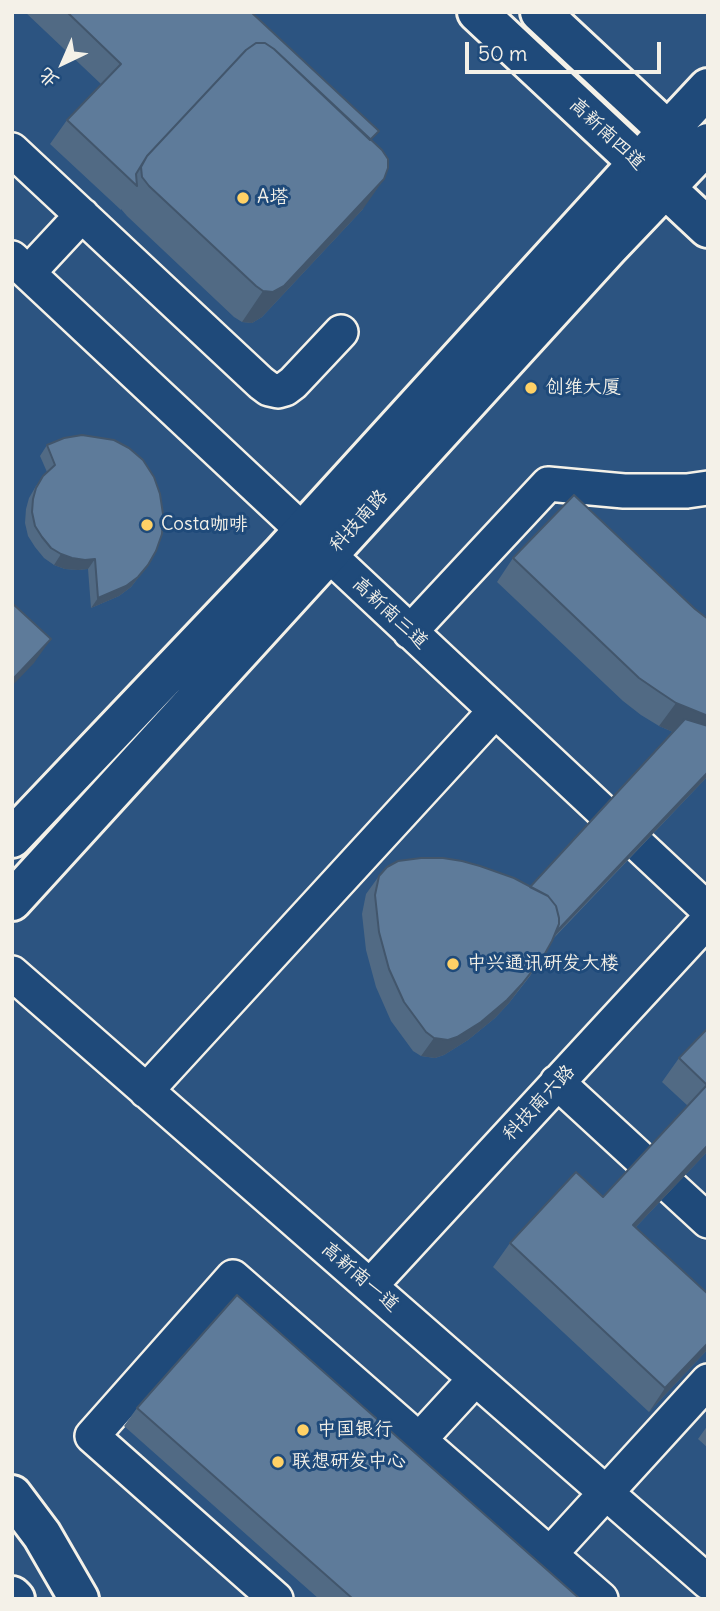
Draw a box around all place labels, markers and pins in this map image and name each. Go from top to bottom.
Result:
place label: A塔 [257,187,288,209]
marker: A塔 [235,190,251,206]
place label: 创维大厦 [545,377,621,399]
marker: 创维大厦 [523,380,539,396]
place label: Costa咖啡 [161,514,248,536]
marker: Costa咖啡 [139,517,155,533]
place label: 中兴通讯研发大楼 [467,953,619,975]
marker: 中兴通讯研发大楼 [445,956,461,972]
place label: 中国银行 [317,1419,393,1441]
marker: 中国银行 [295,1422,311,1438]
place label: 联想研发中心 [292,1451,406,1473]
marker: 联想研发中心 [270,1454,286,1470]

